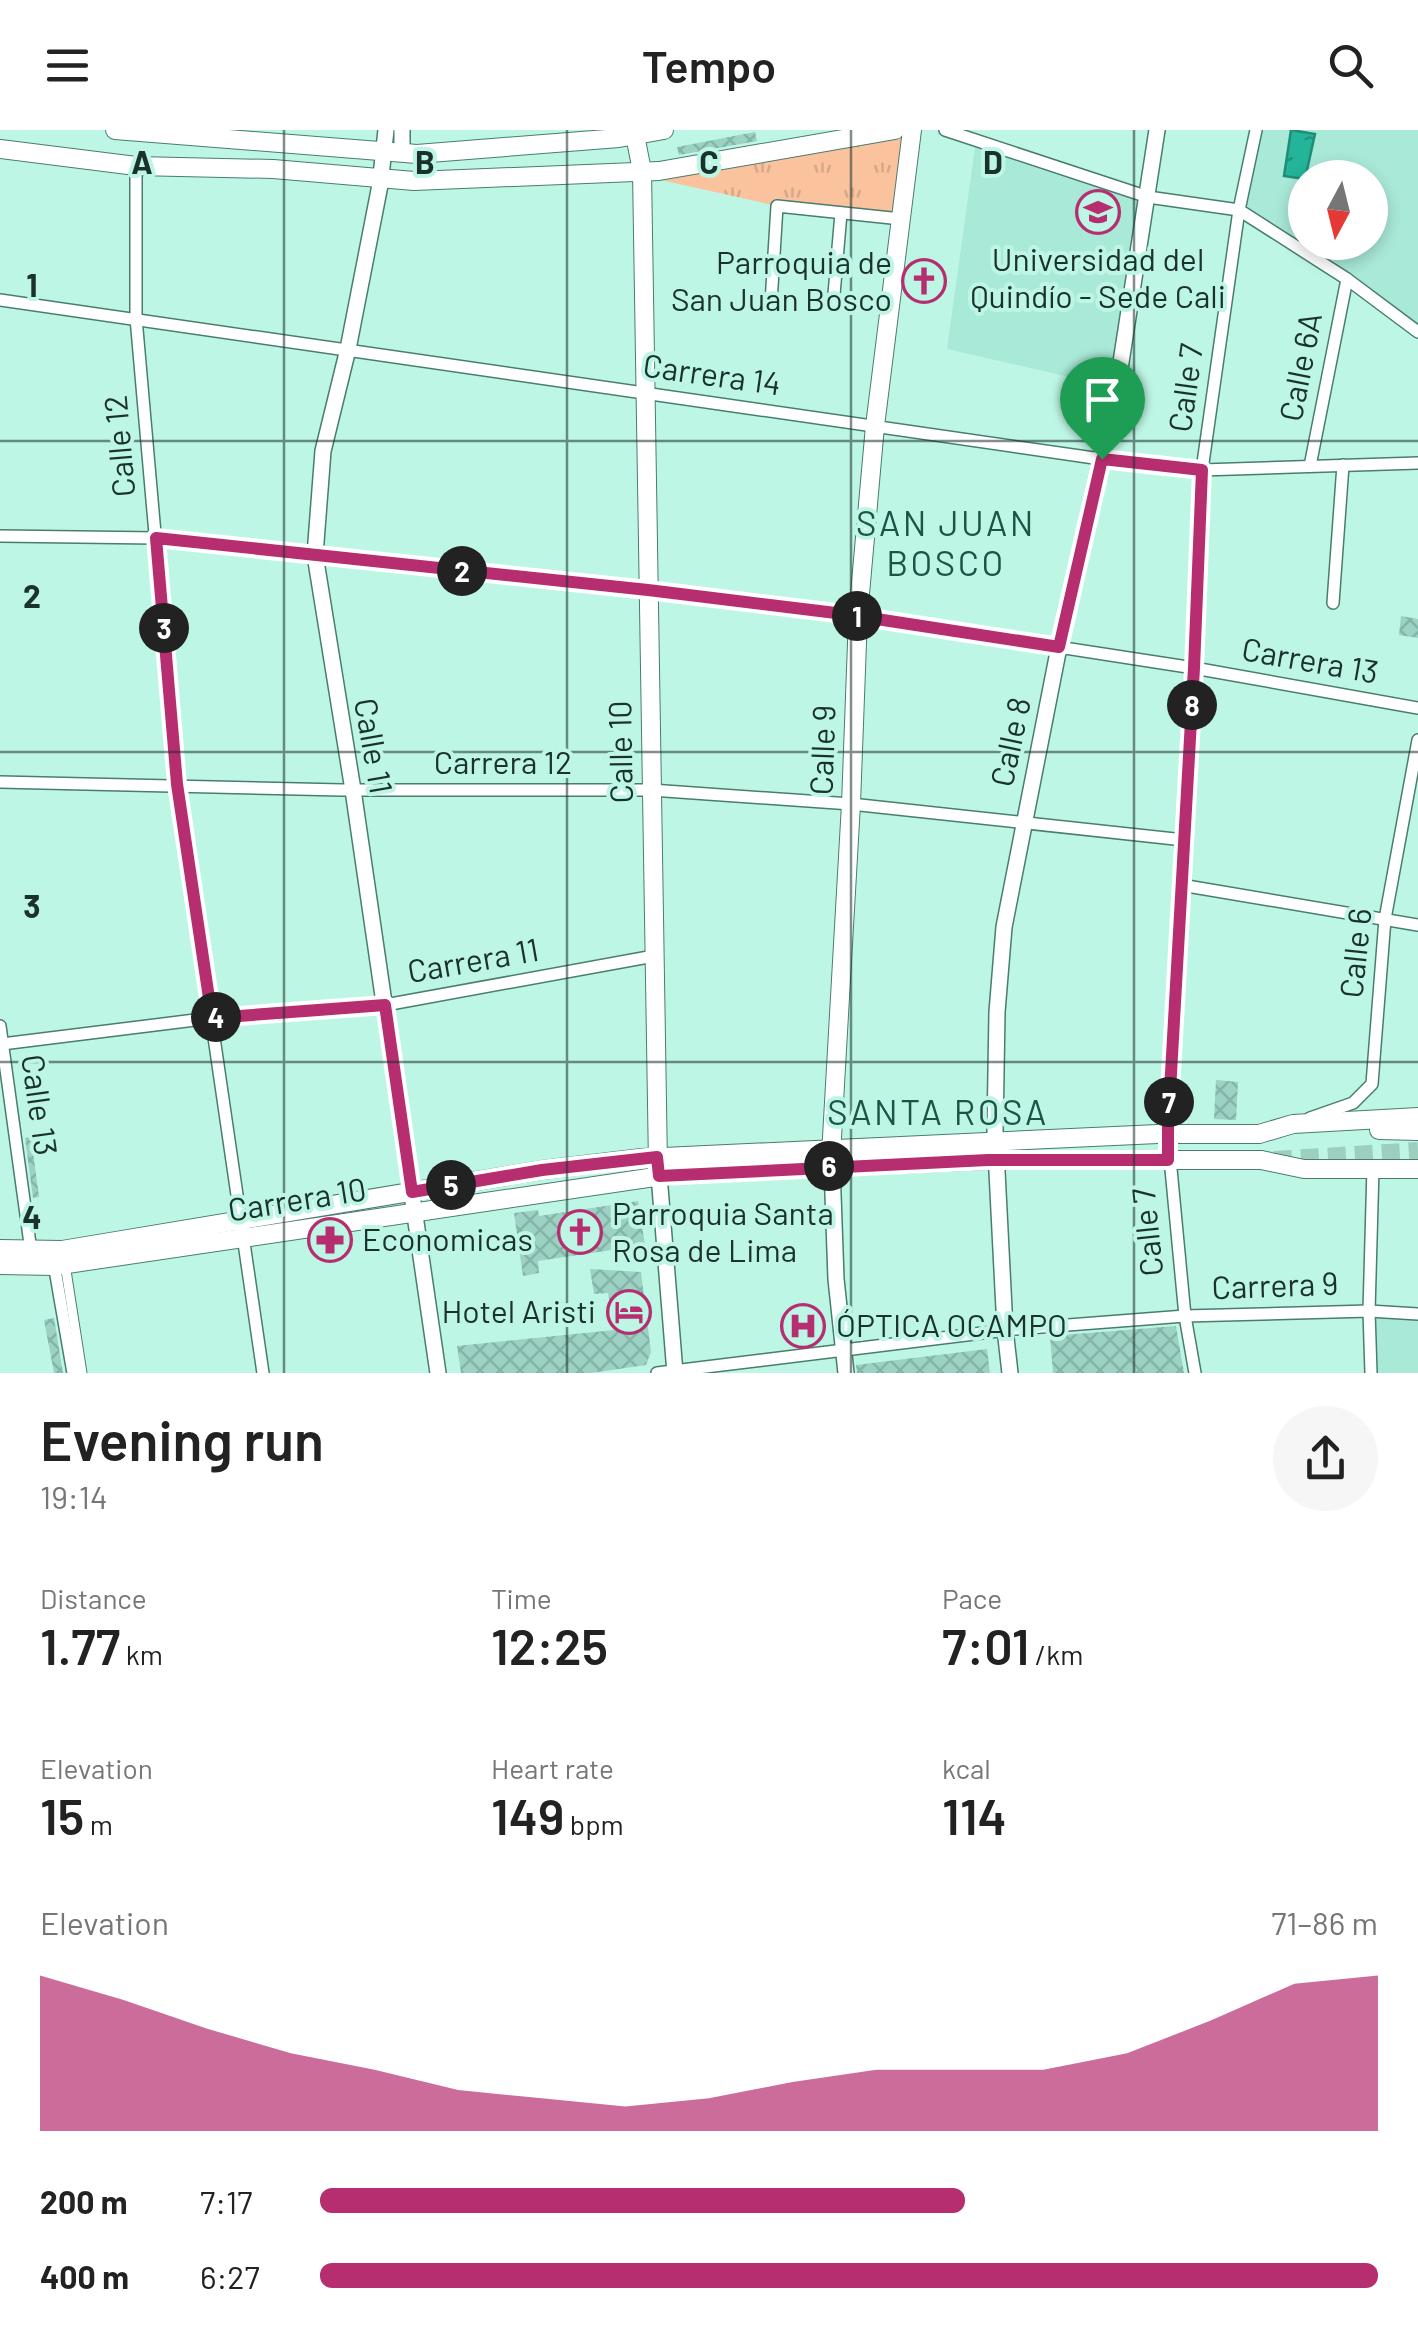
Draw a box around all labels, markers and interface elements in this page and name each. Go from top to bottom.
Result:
icon: menu [40,38,95,93]
text: Tempo [642,38,776,92]
icon: search [1323,38,1378,93]
text: A [131,142,153,180]
text: B [415,142,435,180]
text: C [699,142,719,180]
text: D [983,142,1003,180]
north arrow [1288,160,1388,260]
map controls [1288,160,1388,260]
school or university icon: Universidad del Quindío - Sede Cali [1075,189,1121,235]
place label: Universidad del Quindío - Sede Cali [970,239,1226,314]
place label: Parroquia de San Juan Bosco [671,242,892,317]
church icon: Parroquia de San Juan Bosco [901,258,947,304]
text: 1 [26,265,38,303]
street label: Calle 6A [1270,309,1328,424]
street label: Calle 7 [1159,341,1209,434]
street label: Carrera 14 [641,345,784,402]
pin [1060,357,1145,460]
icon: arrive [1075,372,1130,427]
street label: Calle 12 [95,394,141,499]
district label: SAN JUAN BOSCO [856,501,1036,583]
pin: 2 [437,546,487,596]
text: 2 [454,554,470,588]
text: 2 [23,576,41,614]
pin: 1 [832,591,882,641]
text: 1 [852,599,862,633]
pin: 3 [139,603,189,653]
text: 3 [156,611,172,645]
street label: Carrera 13 [1239,628,1381,690]
pin: 8 [1167,680,1217,730]
text: 8 [1184,688,1200,722]
street label: Calle 8 [981,693,1037,790]
street label: Calle 11 [348,695,402,796]
street label: Calle 10 [599,700,639,804]
street label: Calle 9 [800,704,842,796]
street label: Carrera 12 [434,742,572,780]
text: 3 [23,886,41,924]
street label: Calle 6 [1330,906,1378,1000]
street label: Carrera 11 [404,929,541,989]
pin: 4 [191,992,241,1042]
text: 4 [208,1000,224,1034]
street label: Calle 13 [15,1052,67,1158]
pin: 7 [1144,1077,1194,1127]
text: 7 [1162,1085,1176,1119]
district label: SANTA ROSA [827,1090,1049,1132]
pin: 6 [804,1141,854,1191]
text: 6 [821,1149,837,1183]
pin: 5 [426,1160,476,1210]
street label: Carrera 10 [225,1168,368,1228]
text: 5 [443,1168,459,1202]
street label: Calle 7 [1122,1186,1170,1278]
place label: Parroquia Santa Rosa de Lima [612,1193,834,1268]
text: 4 [22,1197,42,1235]
church icon: Parroquia Santa Rosa de Lima [557,1209,603,1255]
pharmacy icon: Economicas [307,1217,353,1263]
place label: Economicas [362,1219,533,1257]
street label: Carrera 9 [1211,1263,1339,1305]
hotel icon: Hotel Aristi [606,1289,652,1335]
place label: Hotel Aristi [441,1291,596,1329]
hospital icon: ÓPTICA OCAMPO [780,1303,826,1349]
place label: ÓPTICA OCAMPO [836,1305,1067,1343]
text: Evening run [40,1406,324,1472]
button: share [1273,1406,1378,1511]
text: 19:14 [40,1477,108,1515]
text: Distance [40,1581,147,1615]
text: Time [491,1581,552,1615]
text: Pace [942,1581,1002,1615]
text: 1.77 [40,1615,120,1675]
text: 12:25 [491,1615,608,1675]
text: 7:01 [942,1615,1029,1675]
text: km [120,1637,163,1671]
text: /km [1029,1637,1083,1671]
text: Elevation [40,1751,153,1785]
text: Heart rate [491,1751,614,1785]
text: kcal [942,1751,991,1785]
text: 15 [40,1785,84,1845]
text: 149 [491,1785,564,1845]
text: 114 [942,1785,1007,1845]
text: m [84,1807,113,1841]
text: bpm [564,1807,624,1841]
text: Elevation [40,1903,169,1941]
text: 71–86 m [1271,1903,1378,1941]
text: 200 m [40,2182,128,2220]
text: 7:17 [200,2182,252,2220]
text: 400 m [40,2257,129,2295]
text: 6:27 [200,2257,260,2295]

